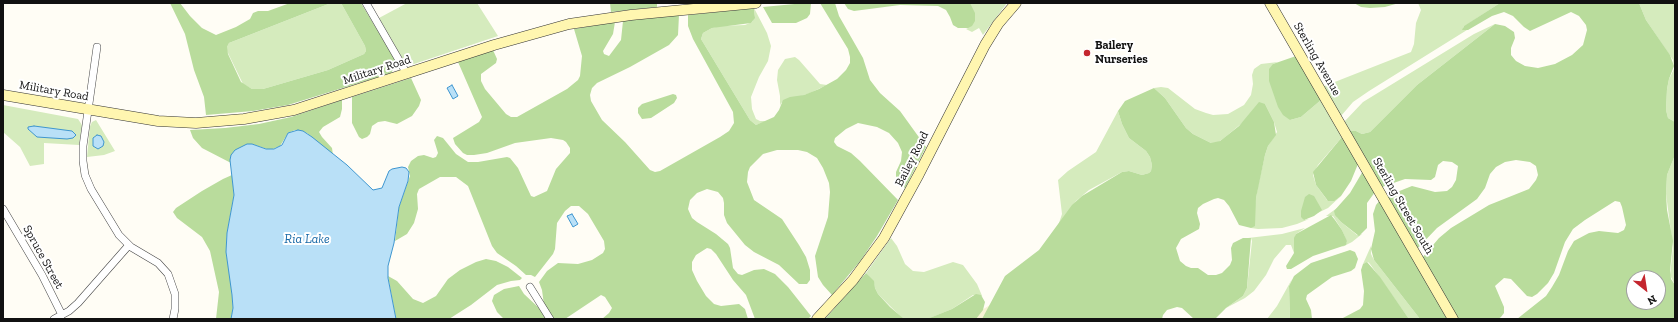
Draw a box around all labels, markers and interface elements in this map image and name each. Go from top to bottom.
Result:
street label: Sterling Avenue [1290,20,1344,98]
place label: Bailery Nurseries [1095,39,1148,67]
marker: Bailery Nurseries [1082,48,1092,58]
street label: Military Road [341,52,413,88]
street label: Military Road [18,78,90,104]
street label: Bailey Road [892,129,932,189]
street label: Sterling Street South [1370,155,1436,257]
street label: Spruce Street [20,223,66,291]
water label: Ria Lake [284,231,330,247]
north arrow [1626,270,1666,310]
text: N [1645,292,1659,308]

